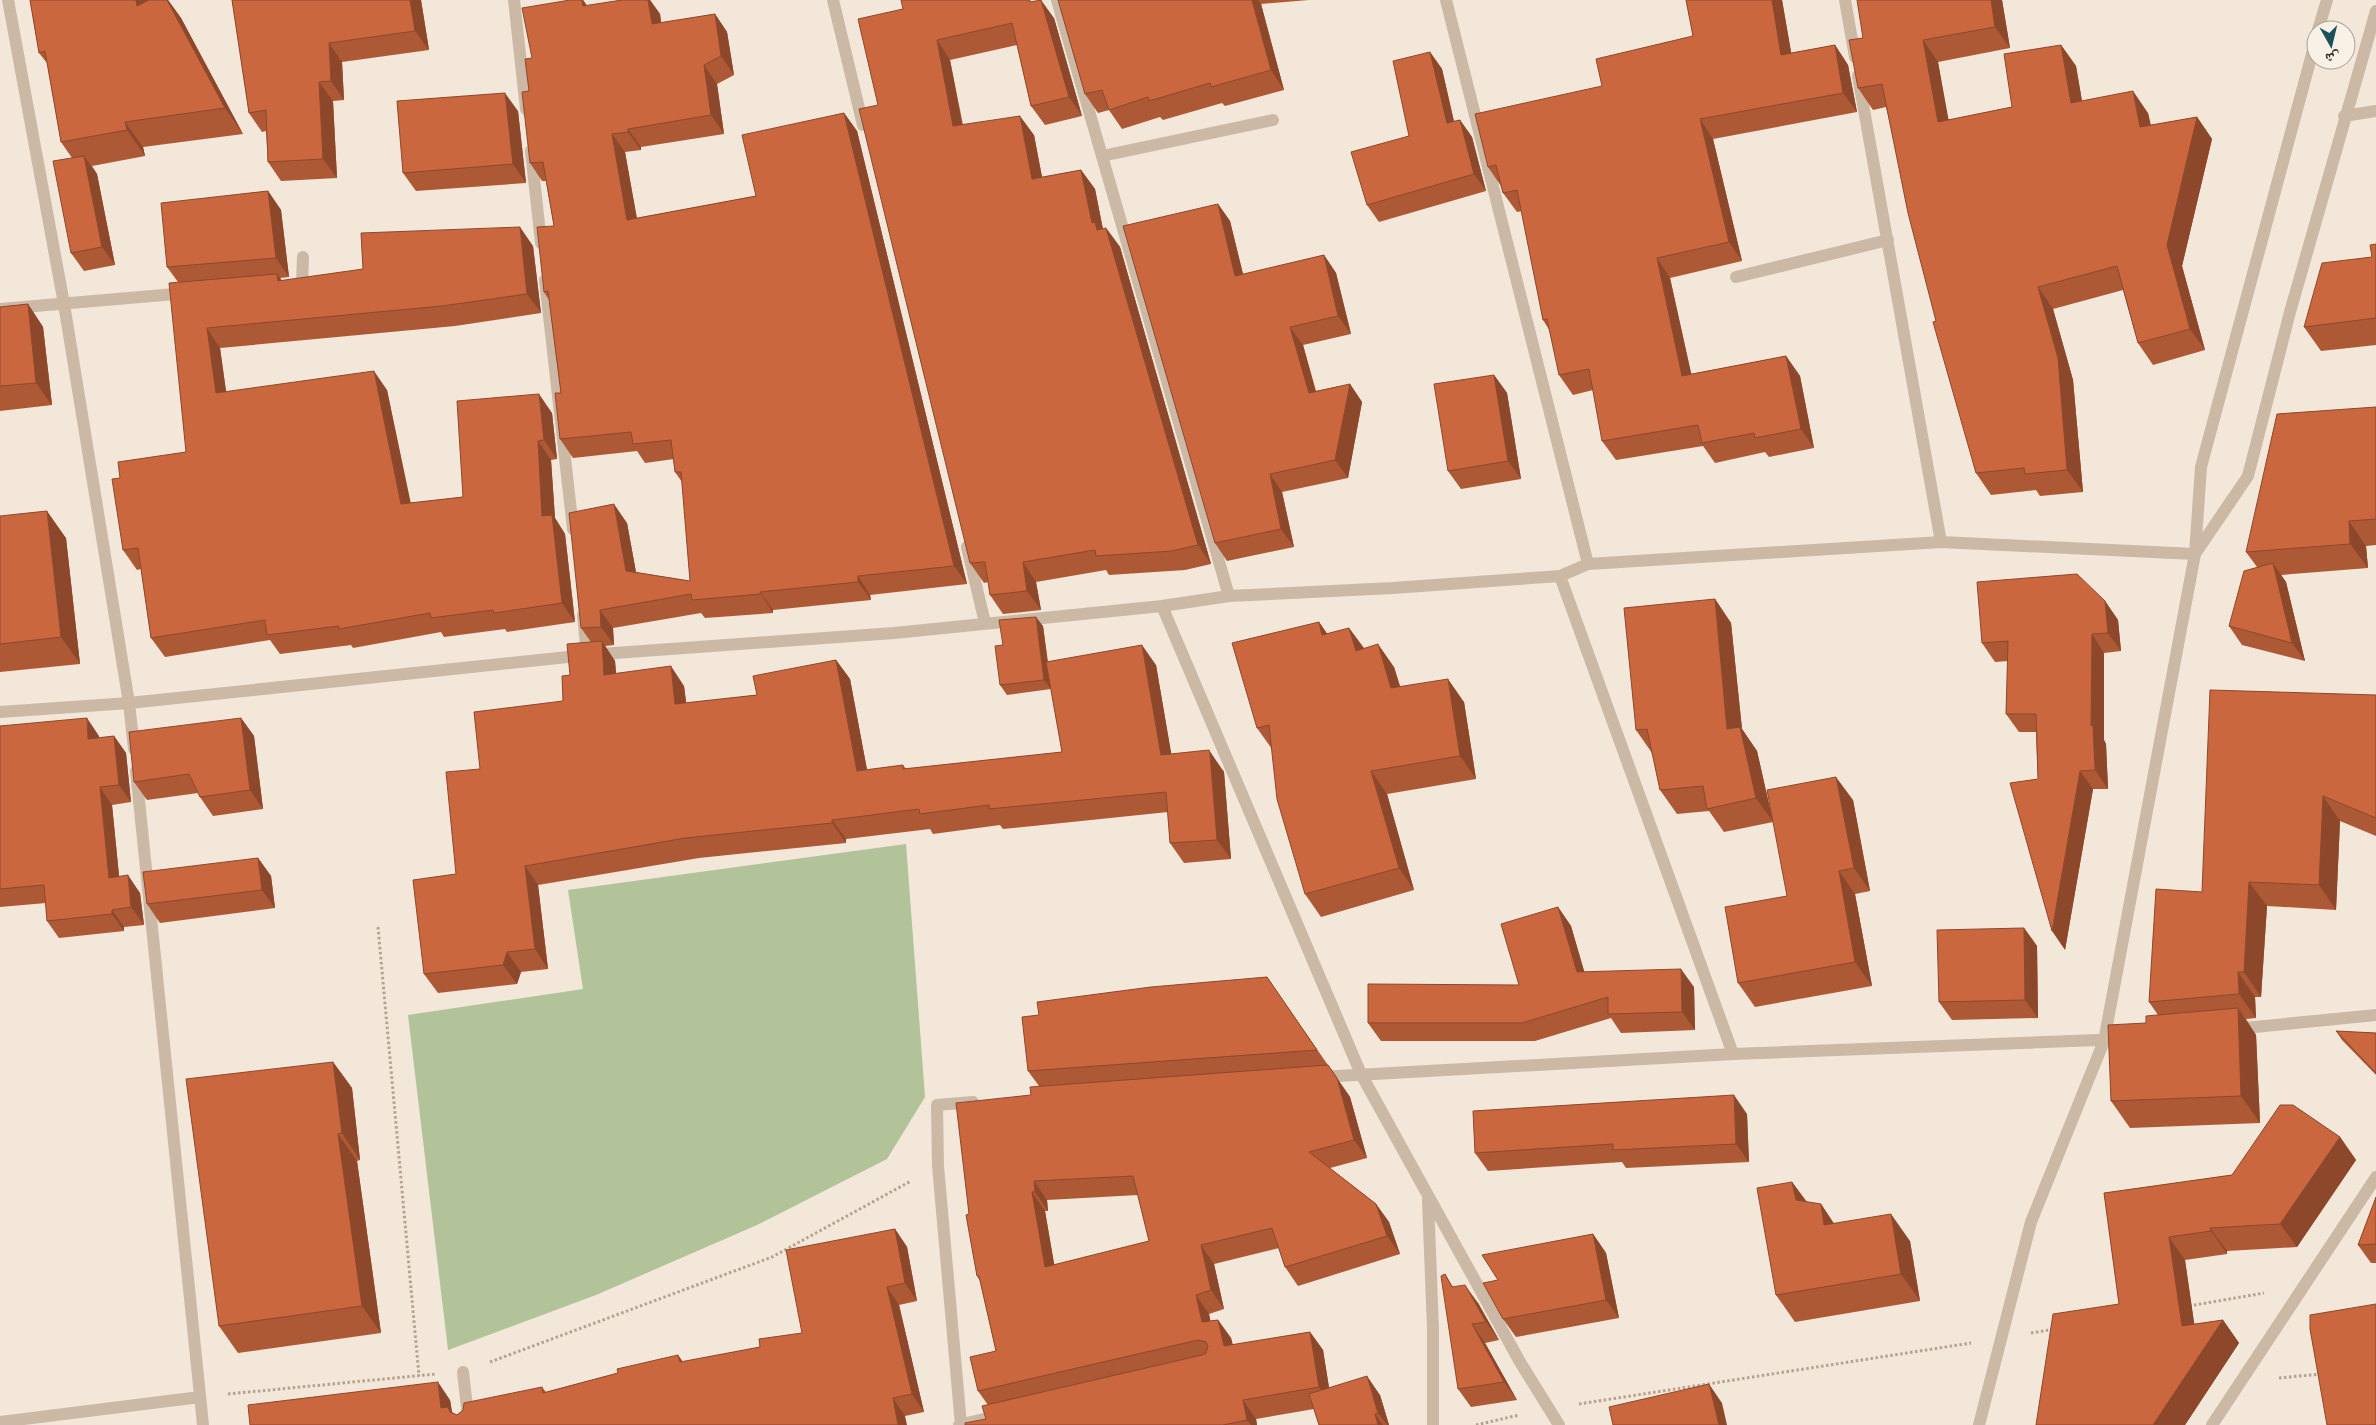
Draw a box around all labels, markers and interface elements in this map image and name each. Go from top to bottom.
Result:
north arrow [2306,20,2356,70]
text: ش [2324,48,2341,67]

